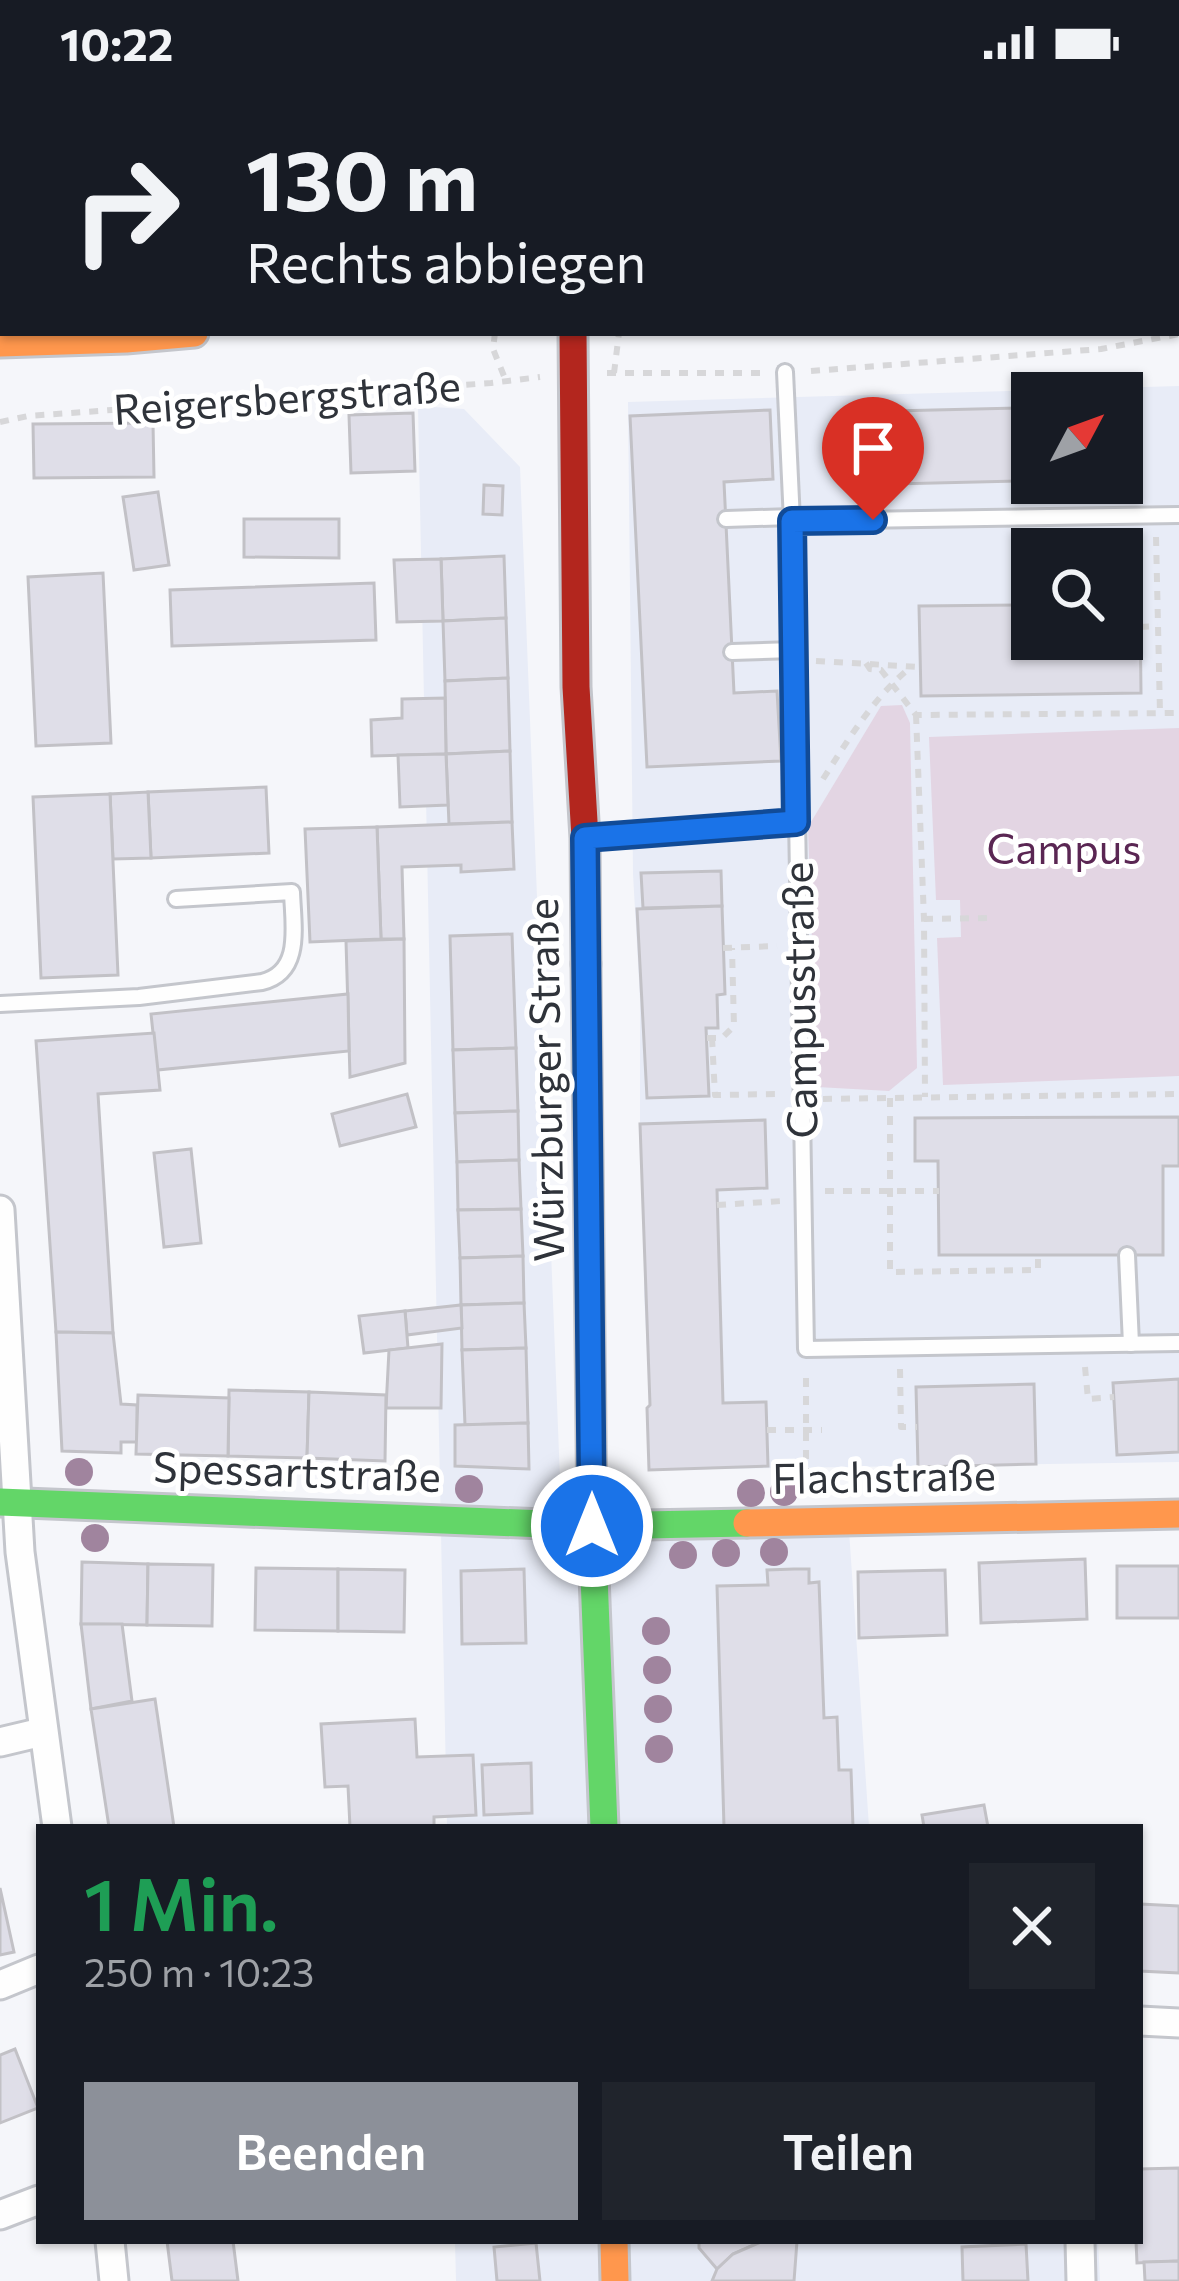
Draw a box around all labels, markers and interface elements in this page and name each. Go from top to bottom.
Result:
text: 10:22 [60,15,173,70]
text: 130 m [246,126,478,228]
icon: right [48,132,204,288]
text: Rechts abbiegen [246,228,646,294]
street label: Reigersbergstraße [111,358,462,434]
north arrow [1011,372,1143,504]
map controls [1011,372,1143,660]
pin [822,397,924,520]
icon: arrive [840,415,906,481]
button: search [1011,528,1143,660]
park label: Campus [987,821,1141,873]
street label: Campusstraße [770,861,826,1139]
street label: Würzburger Straße [515,898,573,1262]
street label: Spessartstraße [152,1439,442,1501]
street label: Flachstraße [772,1447,996,1503]
position arrow [529,1463,655,1589]
text: 1 Min. [84,1858,278,1946]
button: close [969,1863,1095,1989]
text: 250 m · 10:23 [84,1947,314,1995]
button: Beenden [84,2082,578,2220]
button: Teilen [602,2082,1095,2220]

